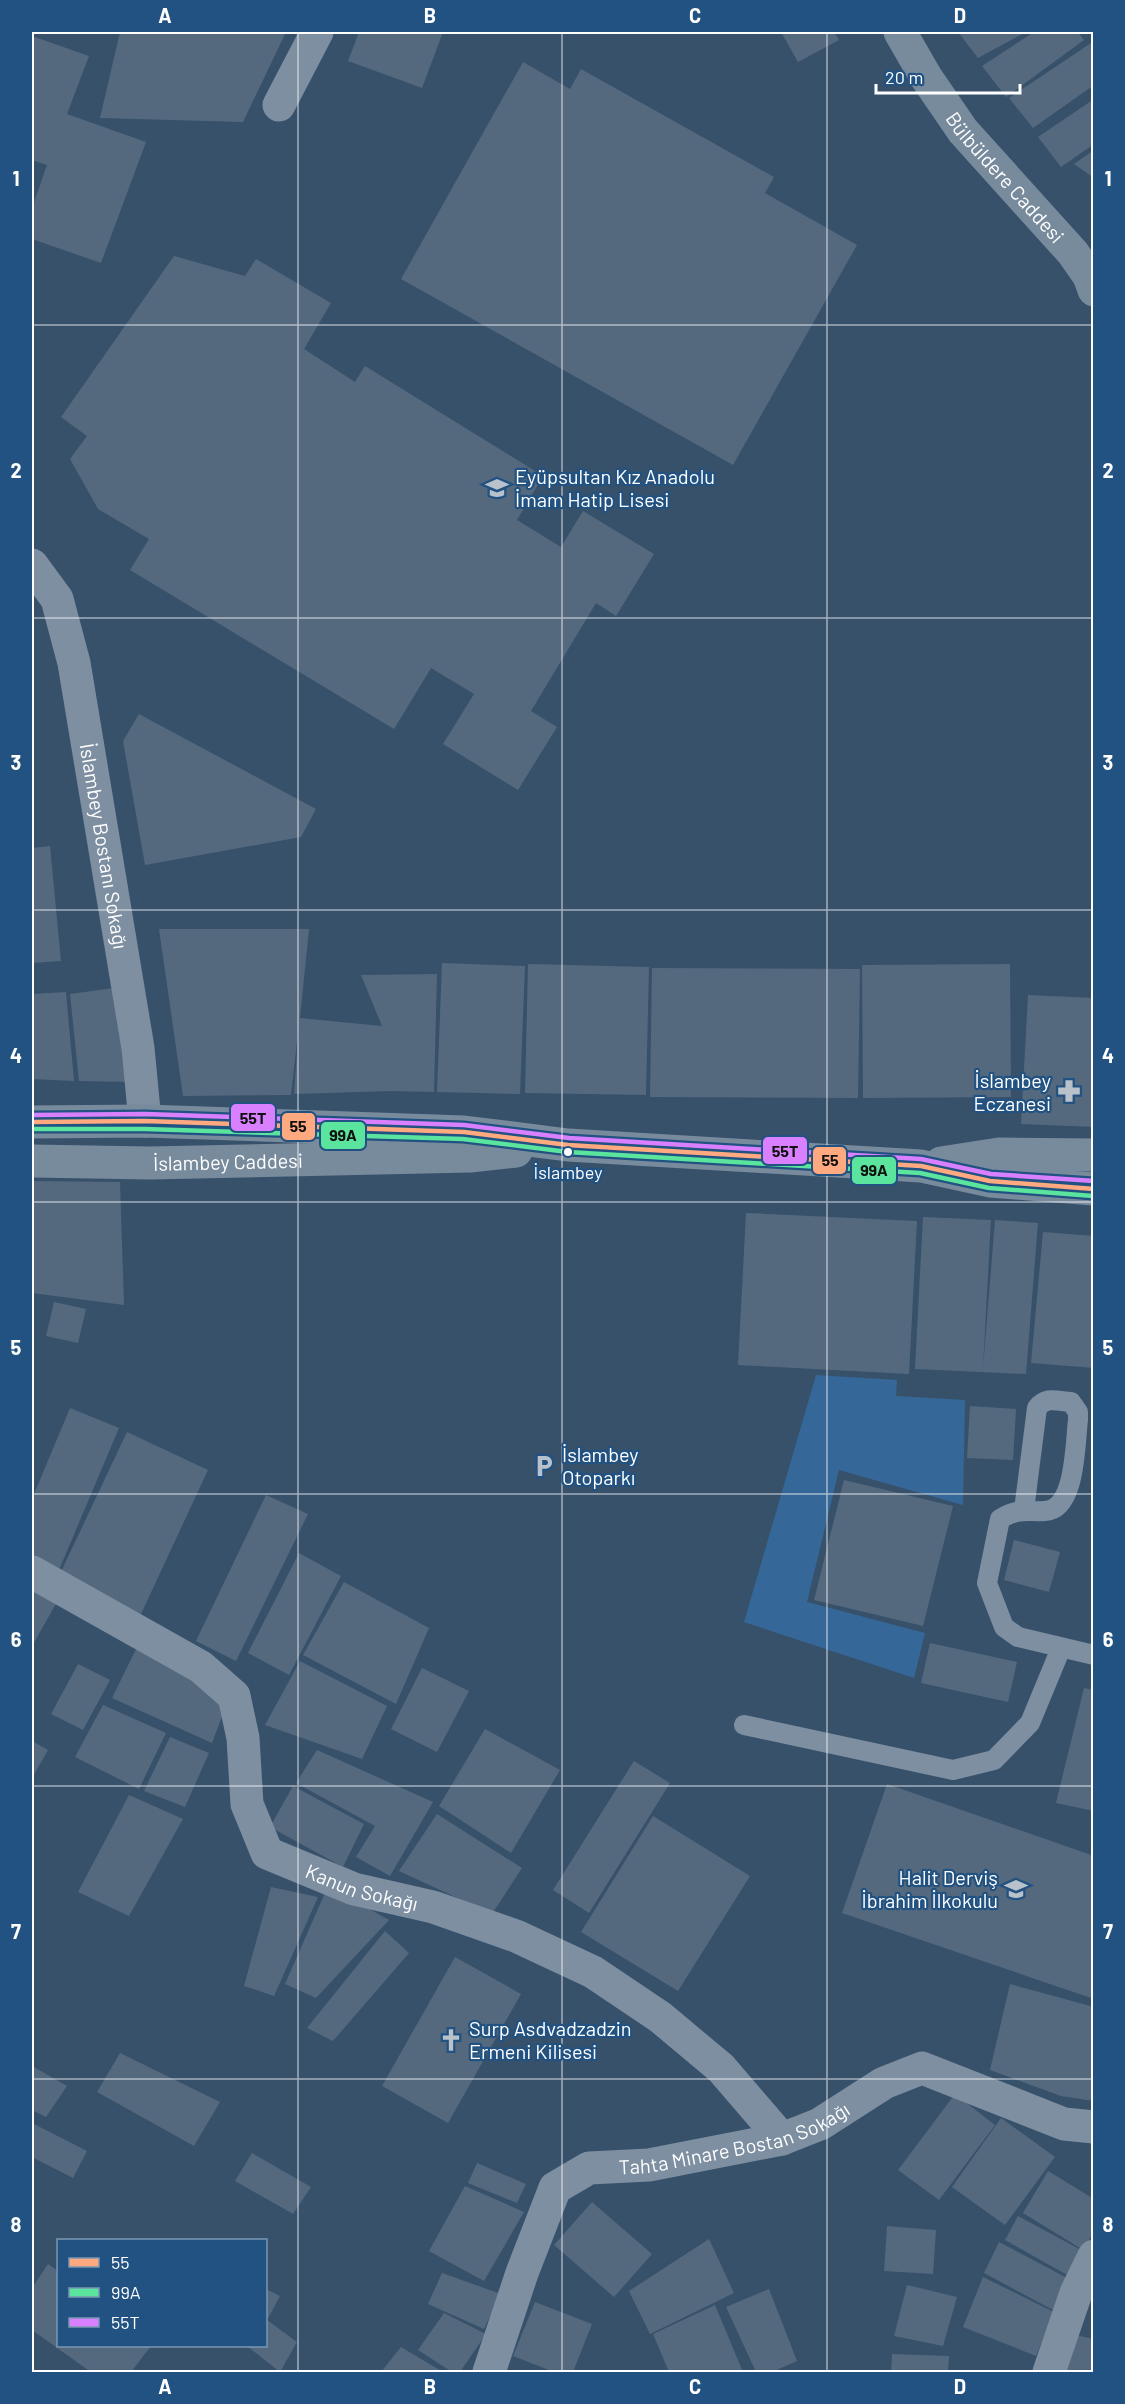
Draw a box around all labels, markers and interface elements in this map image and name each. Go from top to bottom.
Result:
text: A [158,3,172,27]
text: B [424,3,436,27]
text: C [689,3,701,27]
text: D [954,3,966,27]
scale bar [876,57,1020,95]
text: 20 m [885,66,923,88]
street label: Bülbüldere Caddesi [941,107,1070,247]
text: 1 [12,166,20,190]
text: 1 [1104,166,1112,190]
text: 2 [10,458,22,482]
text: 2 [1102,458,1114,482]
place label: Eyüpsultan Kız Anadolu İmam Hatip Lisesi [515,464,715,511]
school or university icon: Eyüpsultan Kız Anadolu İmam Hatip Lisesi [484,475,510,501]
street label: İslambey Bostanı Sokağı [76,742,133,951]
text: 3 [11,750,21,774]
text: 3 [1103,750,1113,774]
text: 4 [10,1043,22,1067]
text: 4 [1102,1043,1114,1067]
place label: İslambey Eczanesi [973,1068,1051,1115]
pharmacy icon: İslambey Eczanesi [1056,1078,1082,1104]
line badge: 55T [230,1103,276,1132]
text: 55T [240,1108,266,1127]
line badge: 55 [281,1112,316,1141]
text: 55 [289,1116,307,1135]
line badge: 99A [320,1121,366,1150]
text: 99A [329,1125,357,1144]
line badge: 55T [762,1136,808,1165]
text: 55T [772,1141,798,1160]
marker: İslambey [562,1146,574,1158]
line badge: 55 [812,1146,847,1175]
street label: İslambey Caddesi [153,1148,303,1175]
text: 55 [821,1150,839,1169]
line badge: 99A [851,1156,897,1185]
text: 99A [860,1160,888,1179]
place label: İslambey [534,1161,602,1183]
text: 5 [11,1335,22,1359]
text: 5 [1103,1335,1114,1359]
place label: İslambey Otoparkı [562,1442,639,1489]
parking icon: İslambey Otoparkı [531,1453,557,1479]
text: 6 [11,1627,22,1651]
text: 6 [1103,1627,1114,1651]
street label: Kanun Sokağı [302,1858,420,1915]
place label: Halit Derviş İbrahim İlkokulu [862,1865,998,1912]
school or university icon: Halit Derviş İbrahim İlkokulu [1003,1876,1029,1902]
text: 7 [11,1919,21,1943]
text: 7 [1103,1919,1113,1943]
place label: Surp Asdvadzadzin Ermeni Kilisesi [469,2016,632,2063]
church icon: Surp Asdvadzadzin Ermeni Kilisesi [438,2027,464,2053]
street label: Tahta Minare Bostan Sokağı [618,2097,853,2179]
text: 8 [11,2212,22,2236]
text: 8 [1103,2212,1114,2236]
legend [57,2239,267,2347]
text: 55 [111,2251,130,2273]
text: 99A [111,2281,141,2303]
text: 55T [111,2311,140,2333]
text: A [158,2374,172,2398]
text: B [424,2374,436,2398]
text: C [689,2374,701,2398]
text: D [954,2374,966,2398]

